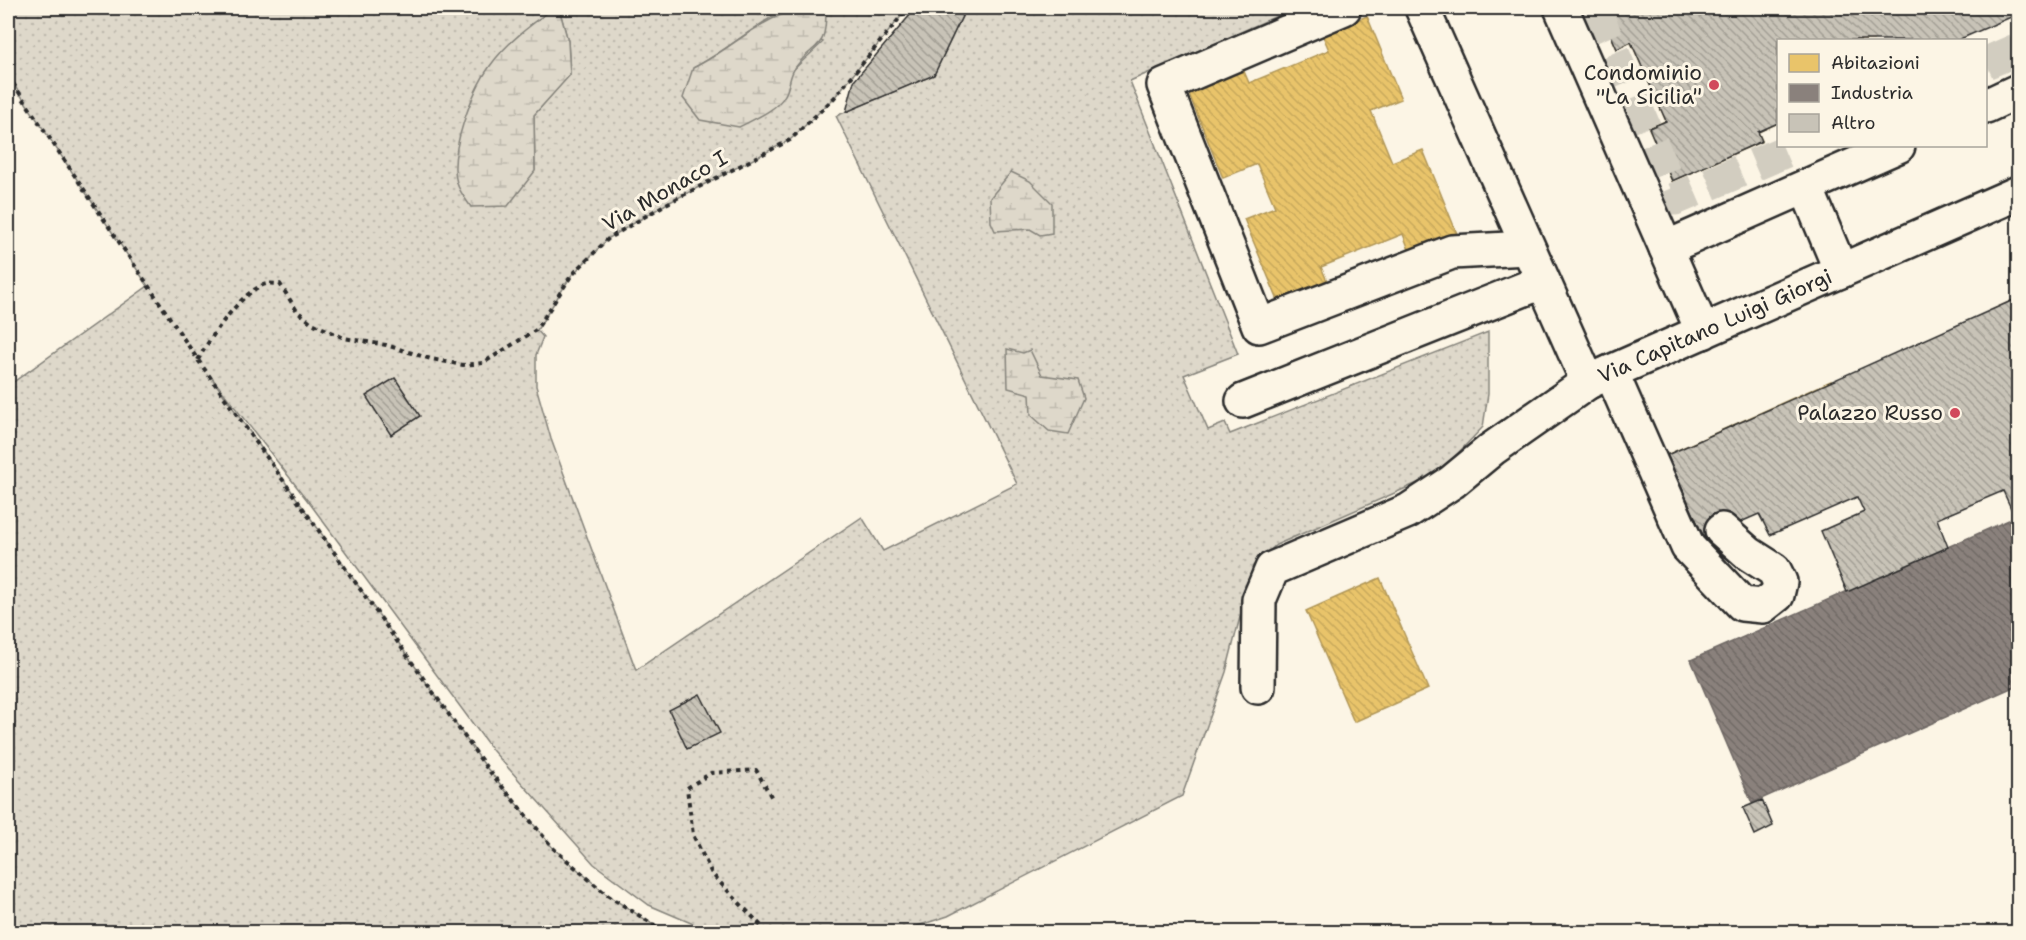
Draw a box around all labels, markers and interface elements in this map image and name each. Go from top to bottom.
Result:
legend [1777,39,1987,147]
text: Abitazioni [1831,51,1920,75]
place label: Condominio "La Sicilia" [1584,59,1702,111]
marker: Condominio "La Sicilia" [1707,78,1721,92]
text: Industria [1831,81,1913,105]
text: Altro [1831,111,1875,135]
street label: Via Monaco I [597,144,733,238]
street label: Via Capitano Luigi Giorgi [1594,262,1837,390]
place label: Palazzo Russo [1797,399,1943,427]
marker: Palazzo Russo [1948,406,1962,420]

